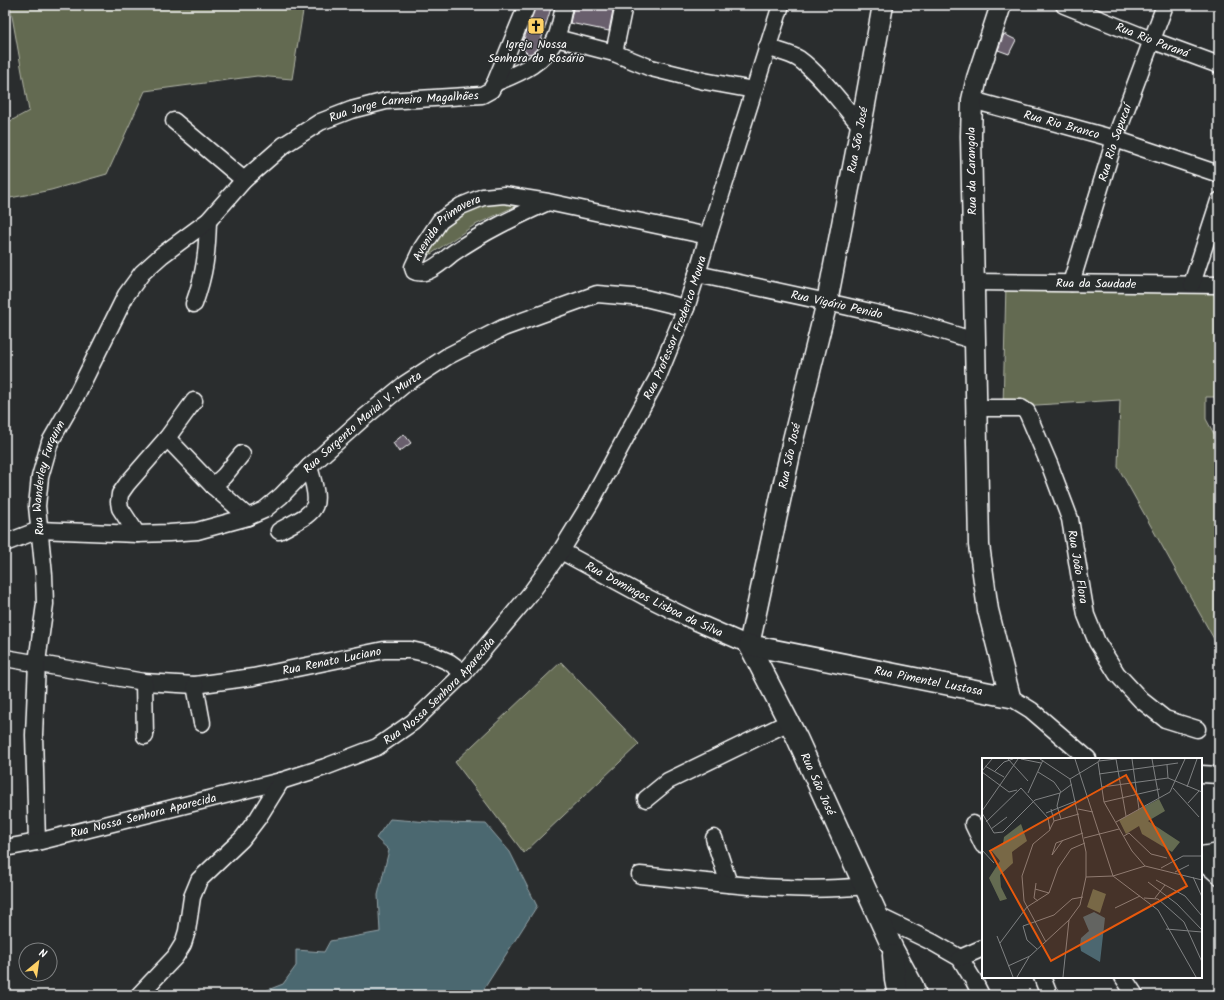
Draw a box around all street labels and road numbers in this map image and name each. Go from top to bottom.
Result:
street label: Rua Rio Paraná [1113,17,1193,63]
street label: Rua Jorge Carneiro Magalhães [326,86,479,127]
street label: Rua Rio Sapucaí [1093,99,1138,184]
street label: Rua São José [842,105,874,175]
street label: Rua Rio Branco [1022,105,1102,144]
street label: Rua da Carangola [962,126,982,215]
street label: Avenida Primavera [408,189,484,264]
street label: Rua Professor Frederico Moura [638,253,711,403]
street label: Rua da Saudade [1056,274,1137,293]
street label: Rua Vigário Penido [789,285,885,324]
street label: Rua Sargento Marial V. Murta [298,366,426,478]
street label: Rua Wanderley Furquim [27,416,70,536]
street label: Rua São José [774,421,806,491]
street label: Rua João Flora [1062,528,1094,605]
street label: Rua Domingos Lisboa da Silva [582,556,727,642]
street label: Rua Nossa Senhora Aparecida [379,633,500,750]
street label: Rua Renato Luciano [280,641,383,680]
street label: Rua Pimentel Lustosa [873,661,985,701]
street label: Rua São José [795,749,841,819]
street label: Rua Nossa Senhora Aparecida [68,788,219,843]

